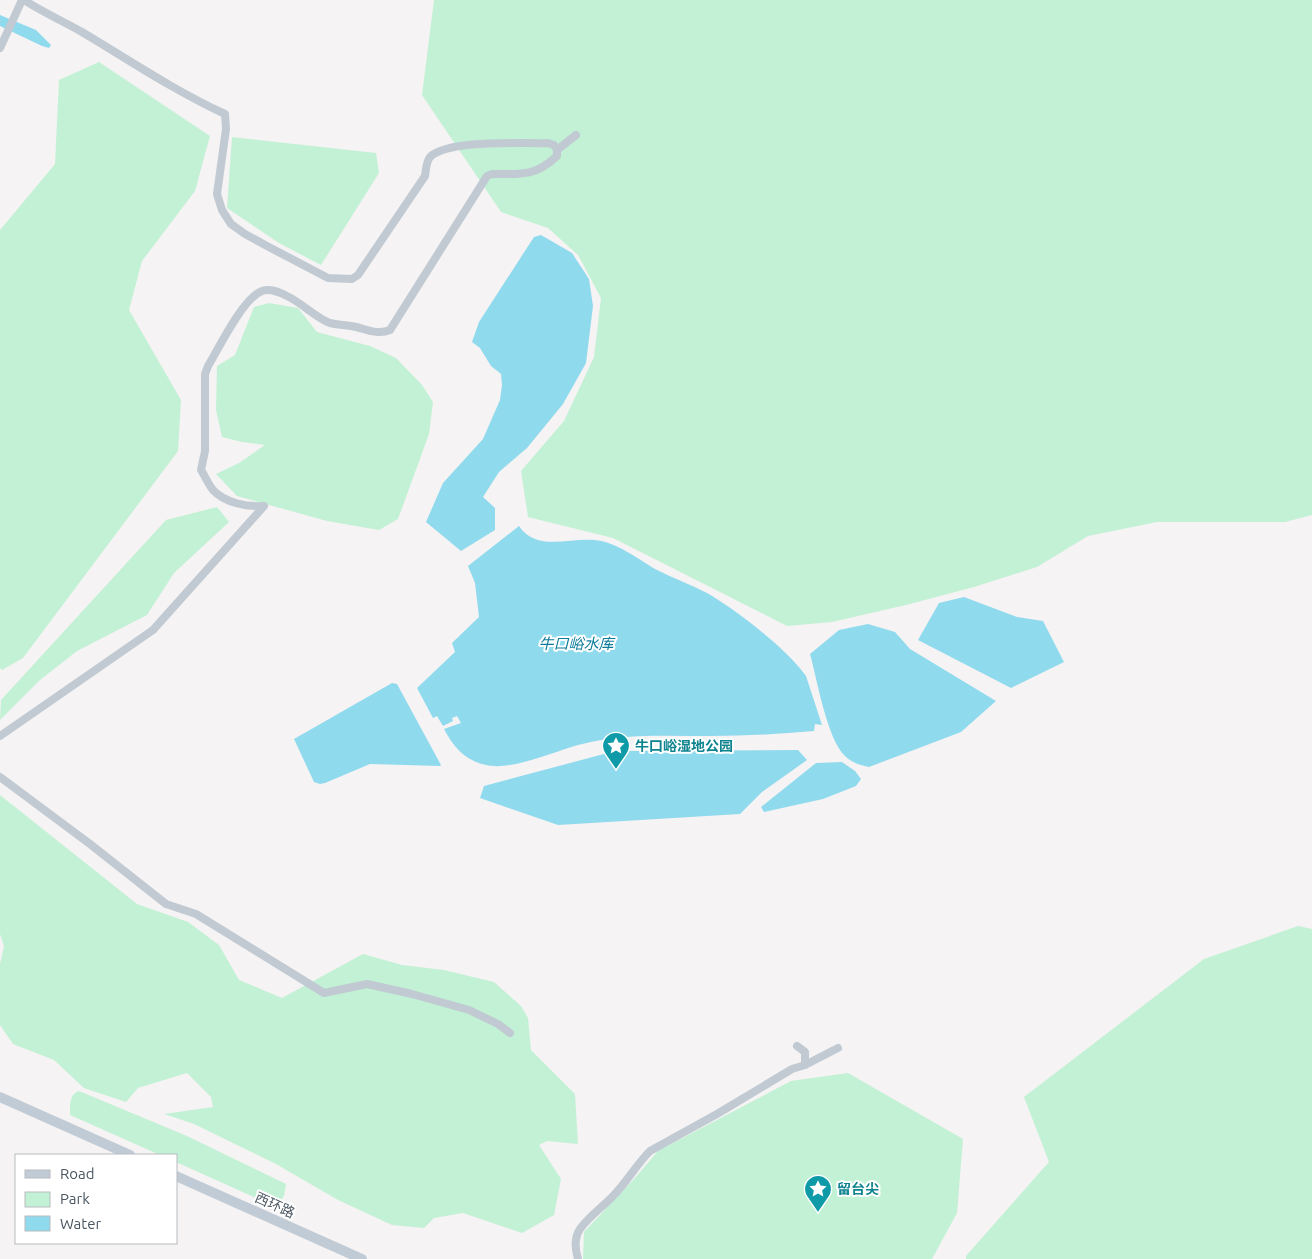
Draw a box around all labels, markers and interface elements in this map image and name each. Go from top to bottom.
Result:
water label: 牛口峪水库 [538,635,616,652]
place icon: 牛口峪湿地公园 [601,731,631,770]
place label: 牛口峪湿地公园 [635,738,733,754]
legend [15,1154,178,1244]
text: Road [60,1165,95,1182]
place icon: 留台尖 [803,1174,833,1213]
place label: 留台尖 [837,1181,879,1197]
street label: 西环路 [253,1189,297,1221]
text: Park [60,1190,90,1207]
text: Water [60,1215,101,1232]

